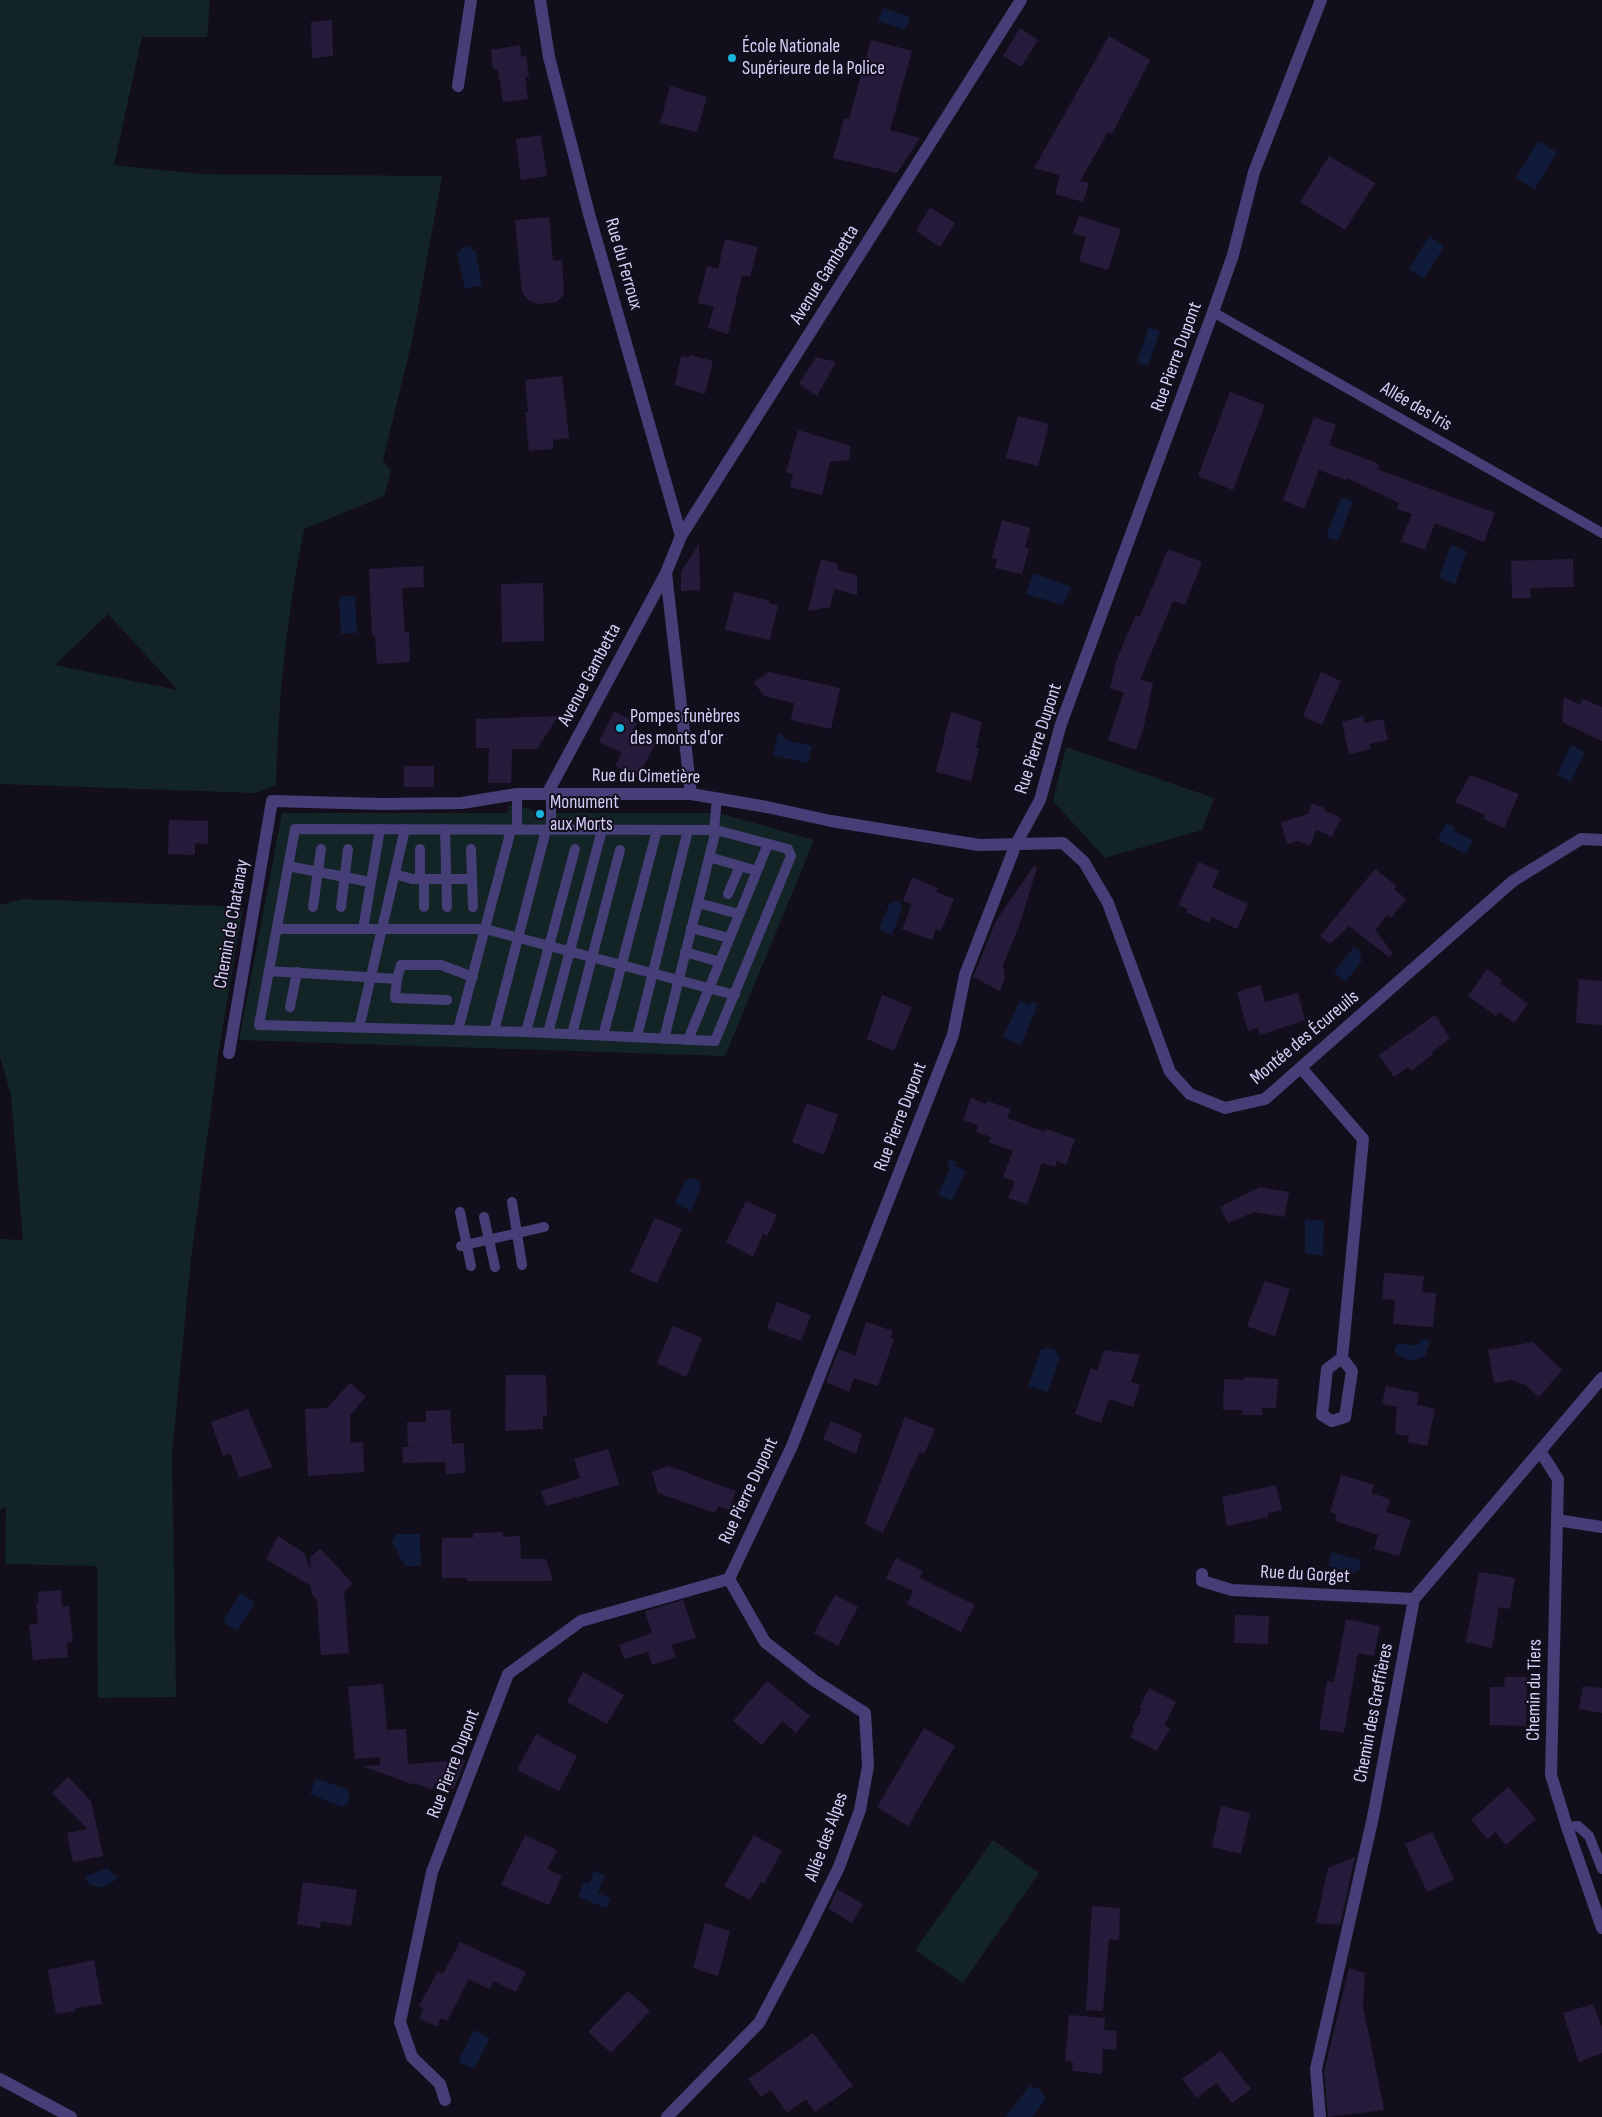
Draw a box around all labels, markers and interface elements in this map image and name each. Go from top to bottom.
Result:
place label: École Nationale Supérieure de la Police [742,36,885,80]
marker: École Nationale Supérieure de la Police [726,52,738,64]
street label: Rue du Ferroux [599,215,647,313]
street label: Avenue Gambetta [785,221,865,329]
street label: Rue Pierre Dupont [1147,299,1207,415]
street label: Allée des Iris [1376,377,1456,437]
street label: Avenue Gambetta [553,620,627,730]
street label: Rue Pierre Dupont [1010,681,1068,797]
place label: Pompes funèbres des monts d'or [630,706,740,750]
marker: Pompes funèbres des monts d'or [614,722,626,734]
street label: Rue du Cimetière [592,765,700,789]
place label: Monument aux Morts [550,792,619,836]
marker: Monument aux Morts [534,808,546,820]
street label: Chemin de Chatanay [209,858,255,990]
street label: Montée des Écureuils [1246,986,1364,1090]
street label: Rue Pierre Dupont [870,1059,932,1175]
street label: Rue Pierre Dupont [714,1434,784,1548]
street label: Rue du Gorget [1260,1561,1350,1589]
street label: Chemin du Tiers [1523,1639,1547,1741]
street label: Chemin des Greffières [1349,1641,1399,1785]
street label: Rue Pierre Dupont [423,1706,485,1822]
street label: Allée des Alpes [800,1789,854,1885]

